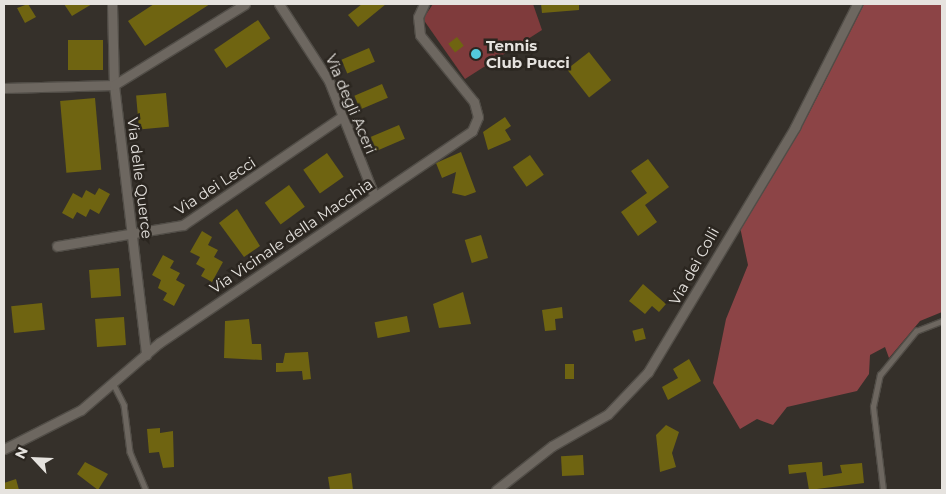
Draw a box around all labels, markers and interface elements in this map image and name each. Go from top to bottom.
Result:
place label: Tennis Club Pucci [486,36,570,71]
marker: Tennis Club Pucci [470,48,482,60]
street label: Via degli Aceri [322,51,380,157]
street label: Via delle Querce [124,116,156,240]
street label: Via dei Lecci [171,153,259,219]
street label: Via Vicinale della Macchia [206,175,376,297]
street label: Via dei Colli [665,224,723,308]
north arrow [10,434,60,484]
text: N [11,444,32,462]

